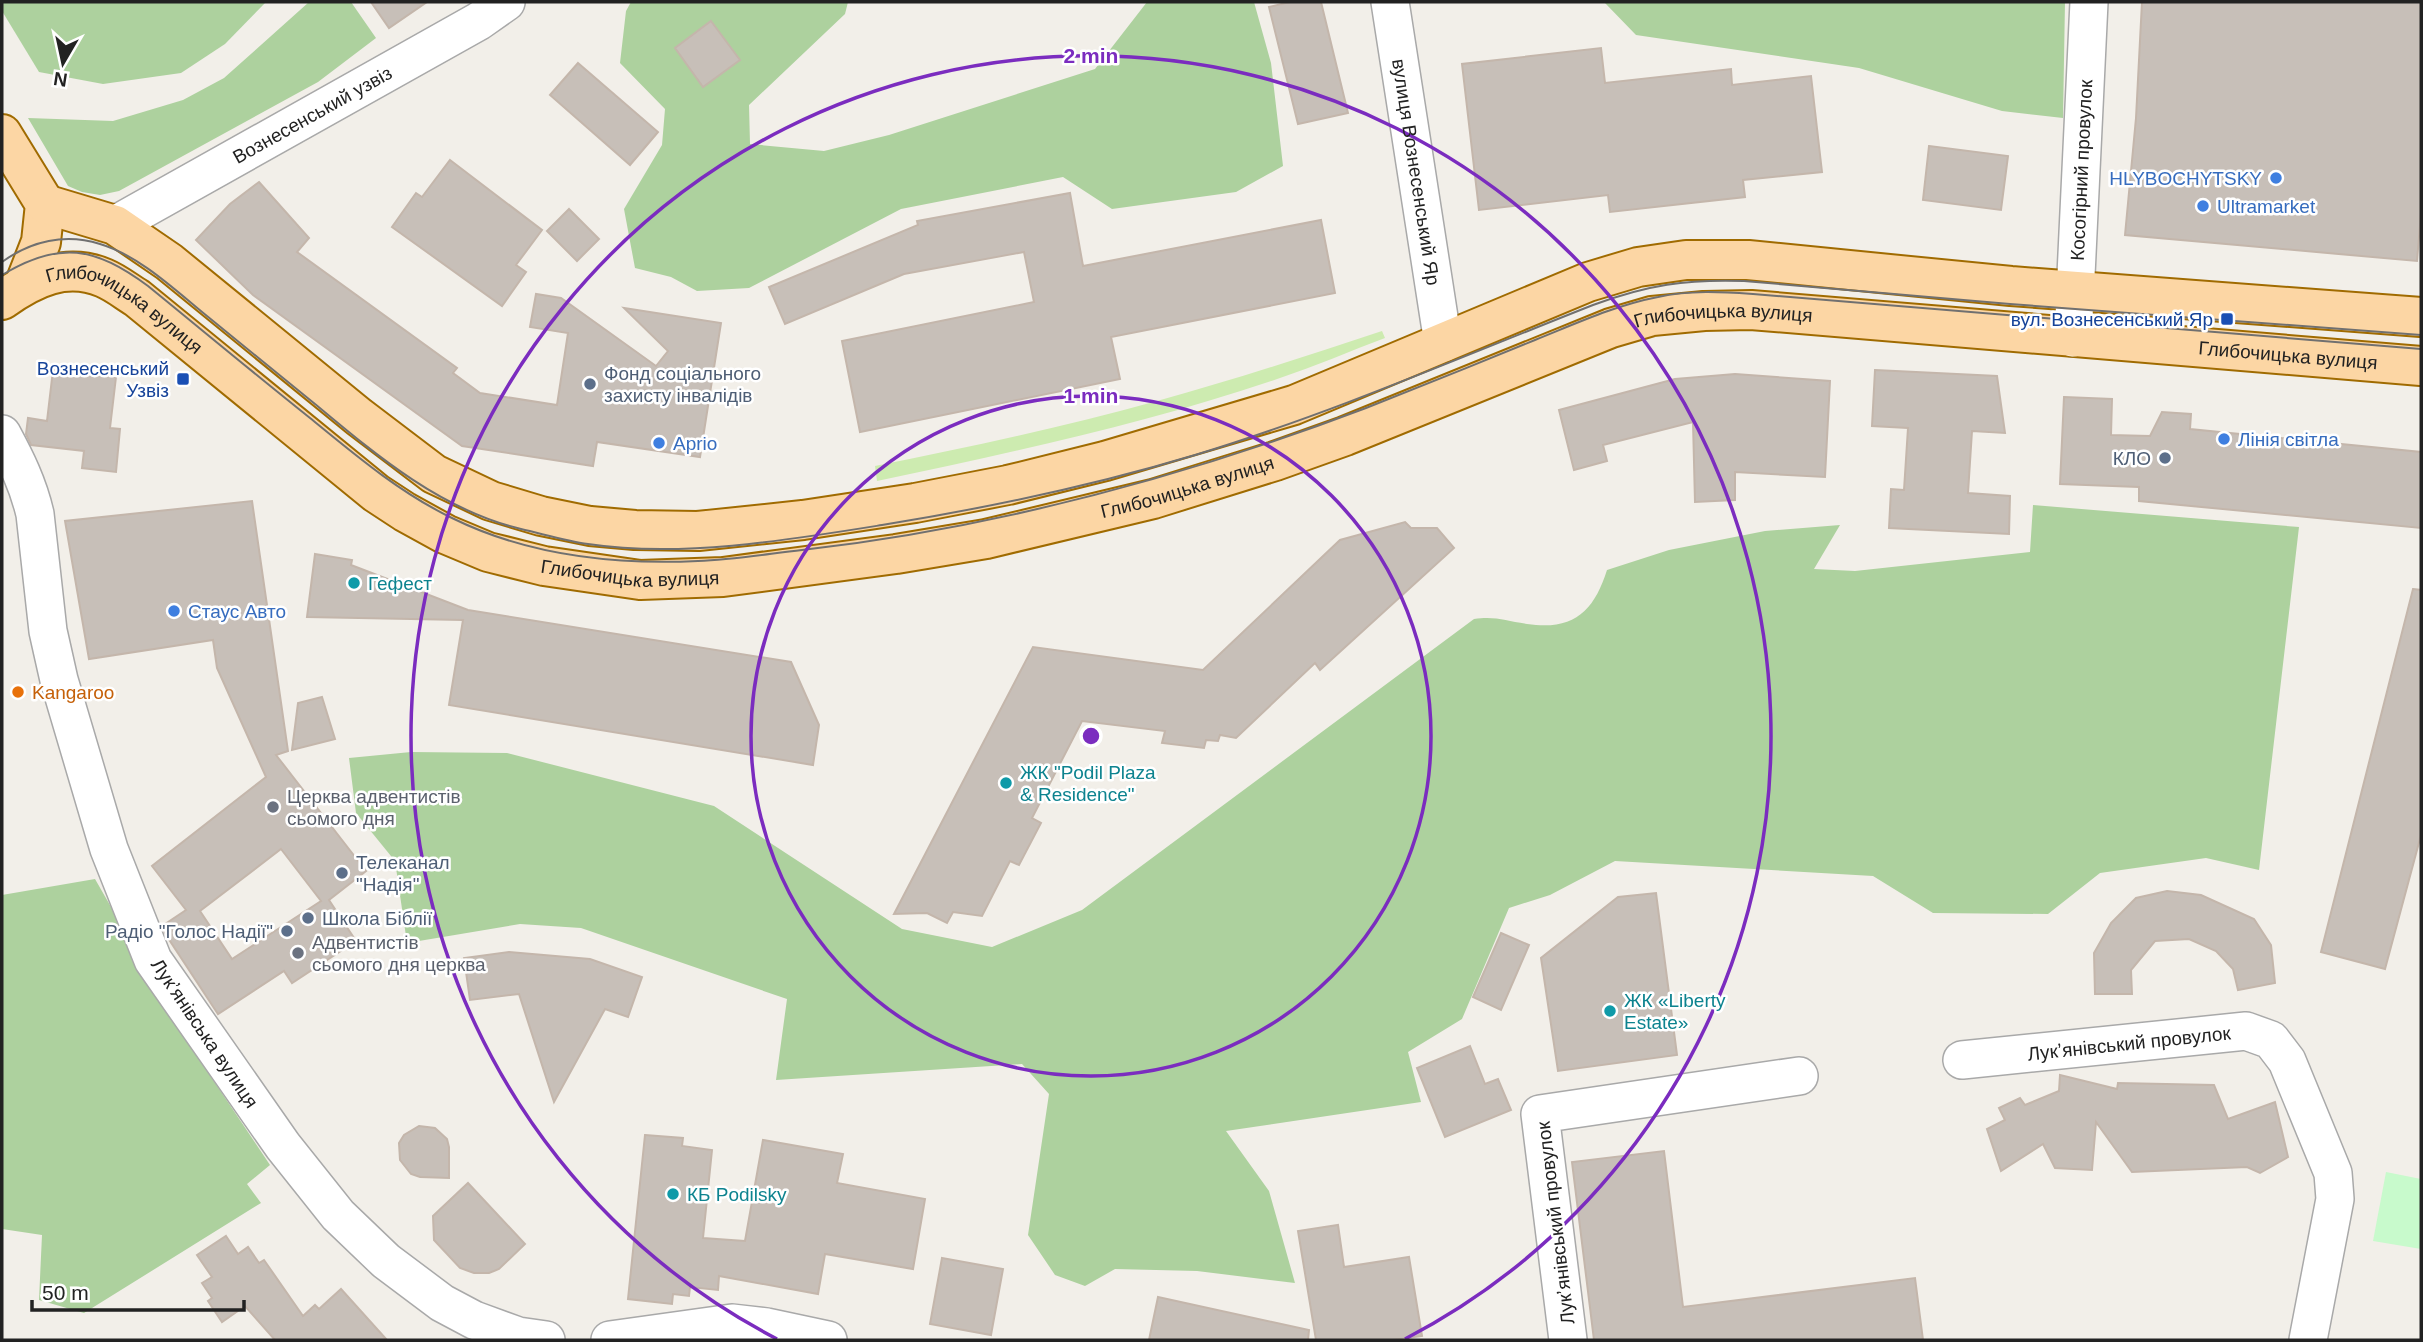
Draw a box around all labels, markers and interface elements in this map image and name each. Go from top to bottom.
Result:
north arrow [28,28,98,98]
text: 2 min [1064,44,1118,67]
street label: вулиця Вознесенський Яр [1388,57,1444,287]
street label: Вознесенський узвіз [229,62,396,168]
text: N [52,68,69,91]
street label: Косогірний провулок [2067,79,2096,261]
place label: HLYBOCHYTSKY [2109,168,2262,189]
marker: HLYBOCHYTSKY [2268,170,2284,186]
place label: Ultramarket [2217,196,2316,217]
marker: Ultramarket [2195,198,2211,214]
street label: Глибочицька вулиця [43,261,207,358]
street label: Глибочицька вулиця [1631,300,1813,332]
place label: вул. Вознесенський Яр [2011,309,2213,330]
marker: вул. Вознесенський Яр [2219,311,2235,327]
street label: Глибочицька вулиця [2198,337,2378,373]
place label: Вознесенський Узвіз [37,358,169,401]
place label: Фонд соціального захисту інвалідів [604,363,761,406]
marker: Вознесенський Узвіз [175,371,191,387]
marker: Фонд соціального захисту інвалідів [582,376,598,392]
text: 1 min [1064,384,1118,407]
place label: Лінія світла [2238,429,2339,450]
marker: Лінія світла [2216,431,2232,447]
place label: Aprio [673,433,717,454]
marker: Aprio [651,435,667,451]
place label: КЛО [2113,448,2151,469]
marker: КЛО [2157,450,2173,466]
street label: Глибочицька вулиця [1098,452,1277,522]
street label: Глибочицька вулиця [539,556,720,591]
place label: Гефест [368,573,432,594]
marker: Гефест [346,575,362,591]
place label: Стаус Авто [188,601,286,622]
marker: Стаус Авто [166,603,182,619]
place label: Kangaroo [32,682,114,703]
marker: Kangaroo [10,684,26,700]
centre of rings [1079,724,1103,748]
place label: ЖК "Podil Plaza & Residence" [1020,762,1156,805]
marker: ЖК "Podil Plaza & Residence" [998,775,1014,791]
place label: Церква адвентистів сьомого дня [287,786,461,829]
marker: Церква адвентистів сьомого дня [265,799,281,815]
place label: Телеканал "Надія" [356,852,450,895]
marker: Телеканал "Надія" [334,865,350,881]
place label: Школа Біблії [322,908,433,929]
marker: Школа Біблії [300,910,316,926]
place label: Радіо "Голос Надії" [105,921,273,942]
marker: Радіо "Голос Надії" [279,923,295,939]
place label: Адвентистів сьомого дня церква [312,932,486,975]
marker: Адвентистів сьомого дня церква [290,945,306,961]
street label: Лукʼянівська вулиця [147,955,262,1112]
place label: ЖК «Liberty Estate» [1624,990,1726,1033]
marker: ЖК «Liberty Estate» [1602,1003,1618,1019]
street label: Лукʼянівський провулок [2026,1022,2232,1065]
street label: Лукʼянівський провулок [1533,1120,1578,1326]
place label: КБ Podilsky [687,1184,787,1205]
marker: КБ Podilsky [665,1186,681,1202]
scale bar [32,1268,243,1312]
text: 50 m [42,1281,89,1304]

